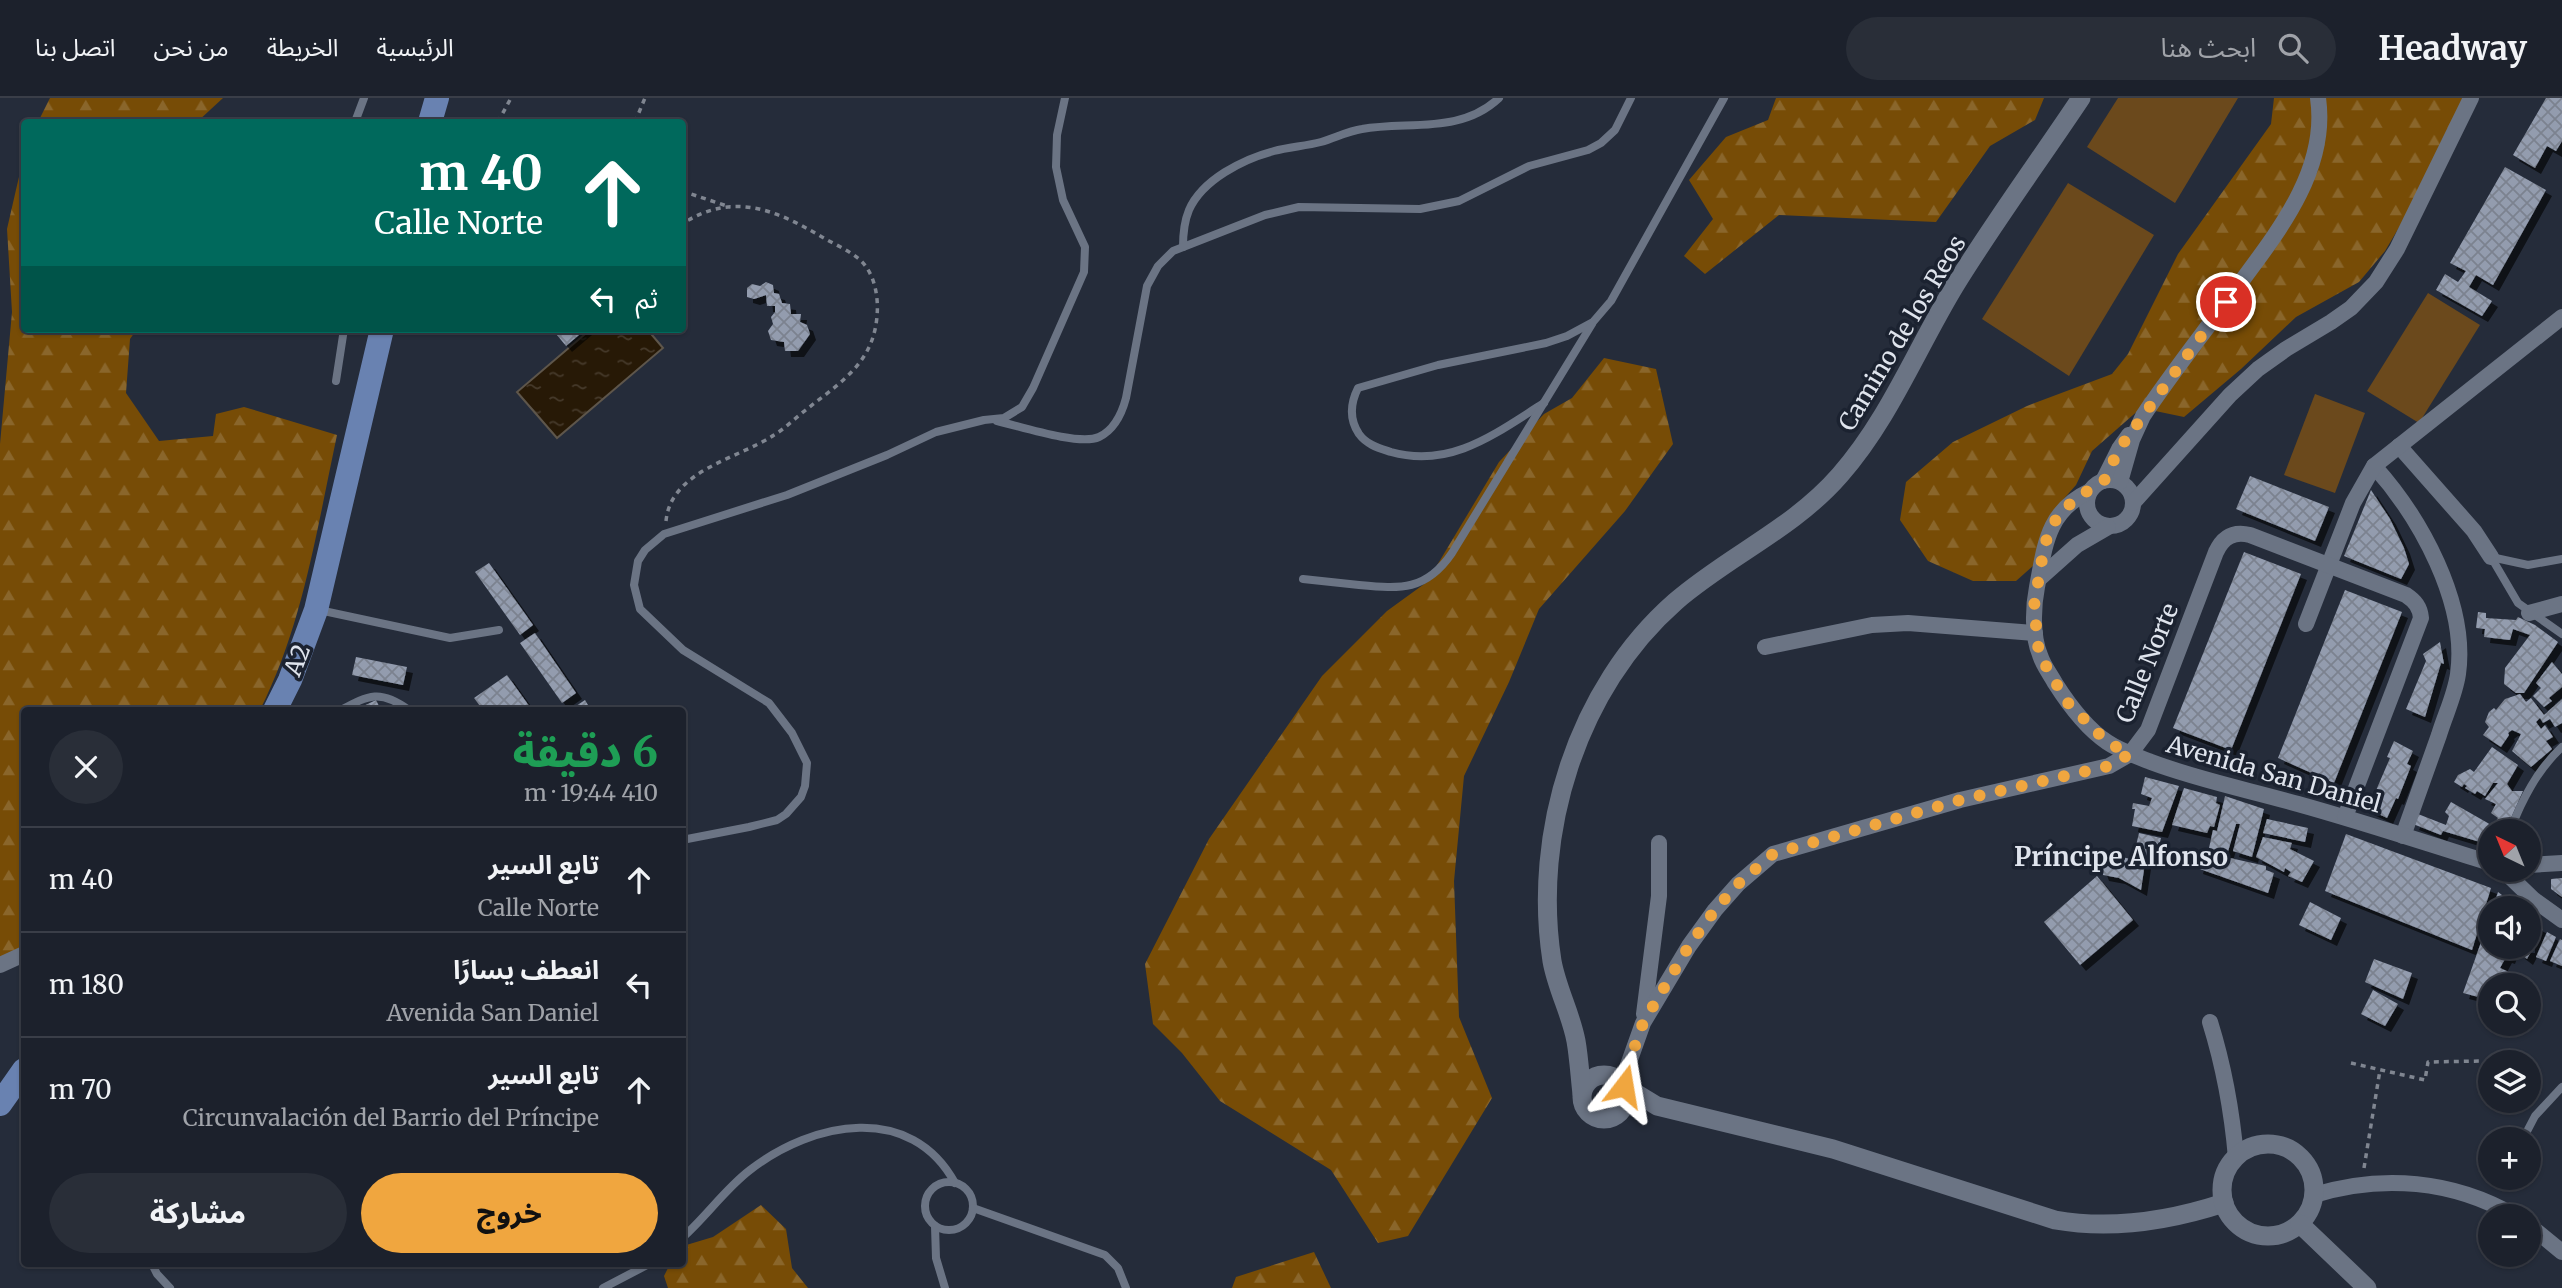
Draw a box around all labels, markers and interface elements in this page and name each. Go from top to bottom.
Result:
search box [1846,17,2336,80]
text: Headway [2378,28,2527,69]
icon: search [2274,29,2312,67]
text: ابحث هنا [2161,31,2256,64]
text: اتصل بنا [35,32,116,63]
text: من نحن [154,32,229,63]
text: الخريطة [267,32,339,63]
text: الرئيسية [377,32,454,63]
text: 40 m [419,142,543,203]
icon: ahead [567,147,658,238]
text: Calle Norte [374,203,543,243]
street label: Camino de los Reos [1831,230,1973,436]
pin [2196,272,2256,332]
icon: left [584,280,622,318]
text: ثم [636,282,658,315]
icon: arrive [2207,283,2245,321]
street label: Calle Norte [2109,599,2185,727]
street label: A2 [277,640,317,681]
text: 6 دقيقة [512,726,658,778]
street label: Avenida San Daniel [2162,728,2385,819]
button: close [49,730,123,804]
text: 410 m · 19:44 [524,778,658,807]
north arrow [2478,819,2541,882]
map controls [2478,819,2541,1267]
district label: Príncipe Alfonso [2014,840,2228,873]
text: تابع السير [489,848,599,881]
icon: ahead [620,861,658,899]
text: 40 m [49,863,113,896]
text: Calle Norte [478,893,599,922]
button: sound [2478,896,2541,959]
text: انعطف يسارًا [453,953,599,986]
icon: left [620,966,658,1004]
text: 180 m [49,968,124,1001]
button: search [2478,973,2541,1036]
text: Avenida San Daniel [386,998,599,1027]
position arrow [1587,1049,1661,1123]
button: layers [2478,1050,2541,1113]
text: تابع السير [489,1058,599,1091]
icon: ahead [620,1071,658,1109]
text: 70 m [49,1073,112,1106]
text: Circunvalación del Barrio del Príncipe [183,1103,599,1132]
button: + [2478,1127,2541,1190]
button: مشاركة [49,1173,347,1253]
button: خروج [361,1173,658,1253]
button: − [2478,1204,2541,1267]

